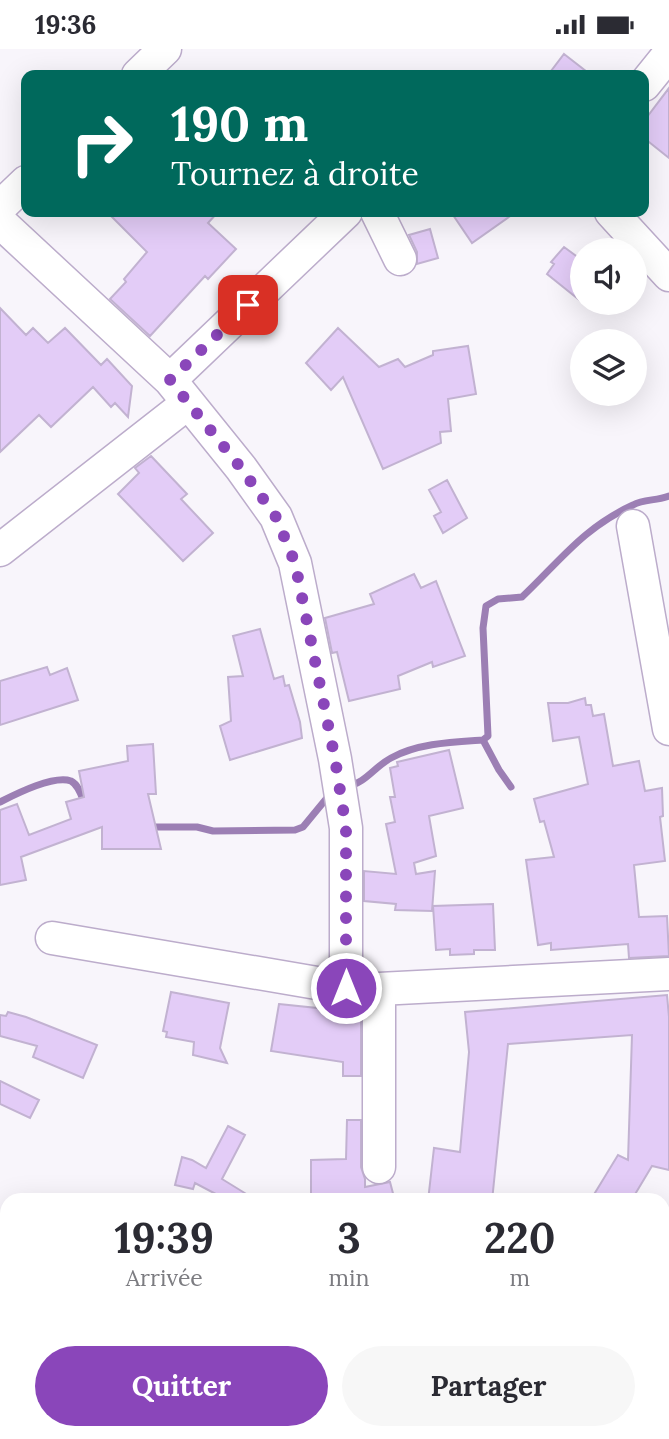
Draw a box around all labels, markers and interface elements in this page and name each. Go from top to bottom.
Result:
text: 19:36 [35,8,97,41]
text: 190 m [171,92,308,154]
icon: right [56,98,147,189]
text: Tournez à droite [171,153,419,194]
map controls [570,238,647,406]
button: sound [570,238,647,315]
pin [218,275,278,335]
icon: arrive [229,286,267,324]
button: layers [570,329,647,406]
position arrow [309,951,383,1025]
text: 19:39 [115,1211,214,1265]
text: 3 [337,1211,361,1265]
text: 220 [484,1211,555,1265]
text: Arrivée [126,1263,203,1292]
text: min [328,1263,369,1292]
text: m [509,1263,530,1292]
button: Quitter [35,1346,328,1426]
button: Partager [342,1346,635,1426]

